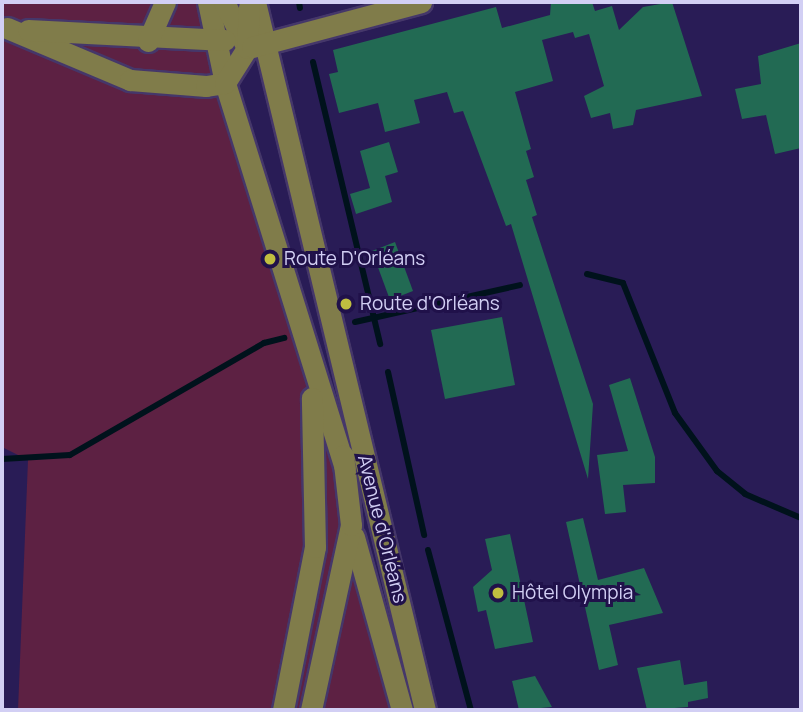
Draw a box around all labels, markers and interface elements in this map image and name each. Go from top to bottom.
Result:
place label: Route D'Orléans [284,248,425,270]
marker: Route D'Orléans [262,251,278,267]
place label: Route d'Orléans [360,293,500,315]
marker: Route d'Orléans [338,296,354,312]
street label: Avenue d'Orléans [353,453,411,605]
place label: Hôtel Olympia [512,582,633,604]
marker: Hôtel Olympia [490,585,506,601]

